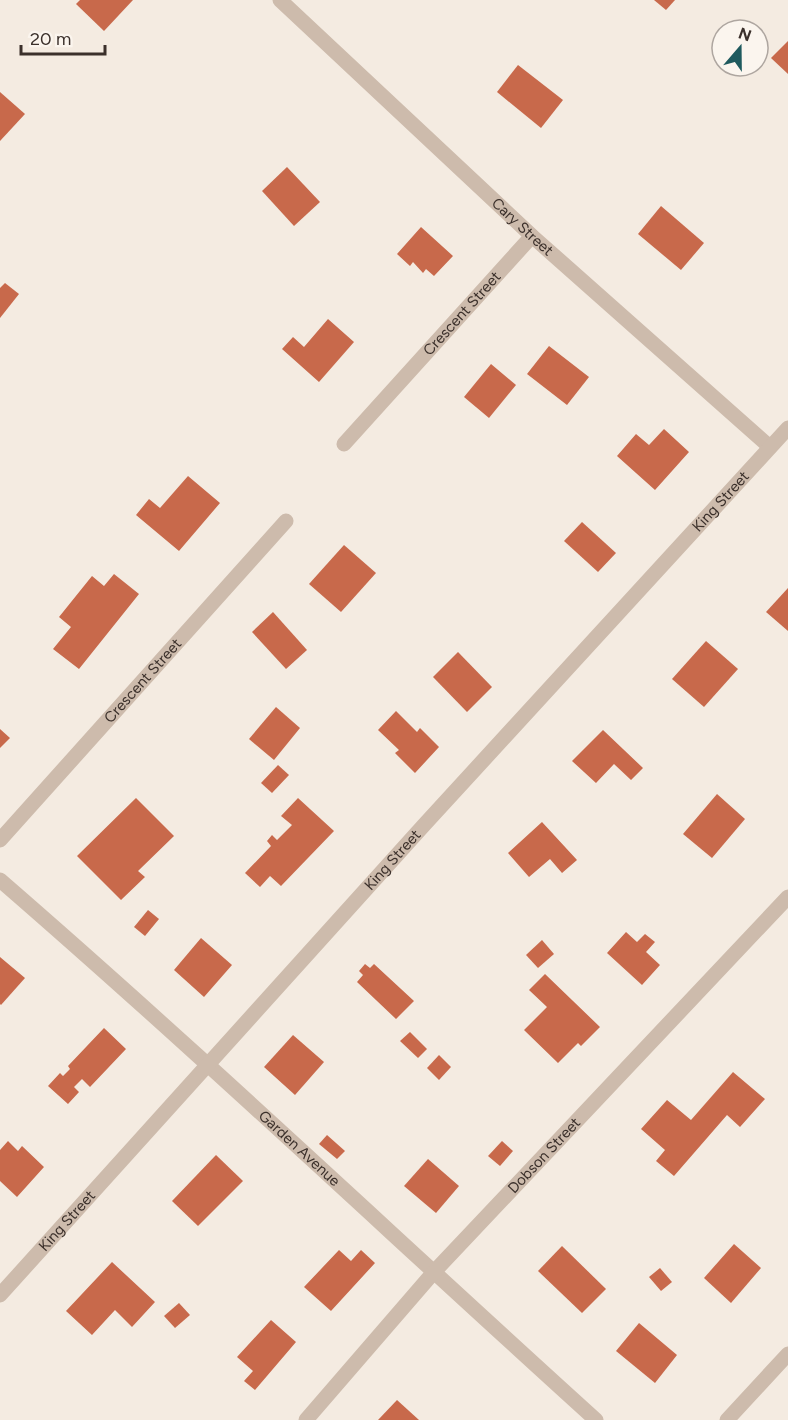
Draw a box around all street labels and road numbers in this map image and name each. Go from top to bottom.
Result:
street label: Cary Street [488,194,557,260]
street label: Crescent Street [419,267,505,359]
street label: King Street [689,467,753,535]
street label: Crescent Street [100,634,186,727]
street label: King Street [361,826,425,894]
street label: Garden Avenue [255,1107,344,1190]
street label: Dobson Street [504,1113,584,1197]
street label: King Street [35,1186,99,1255]

